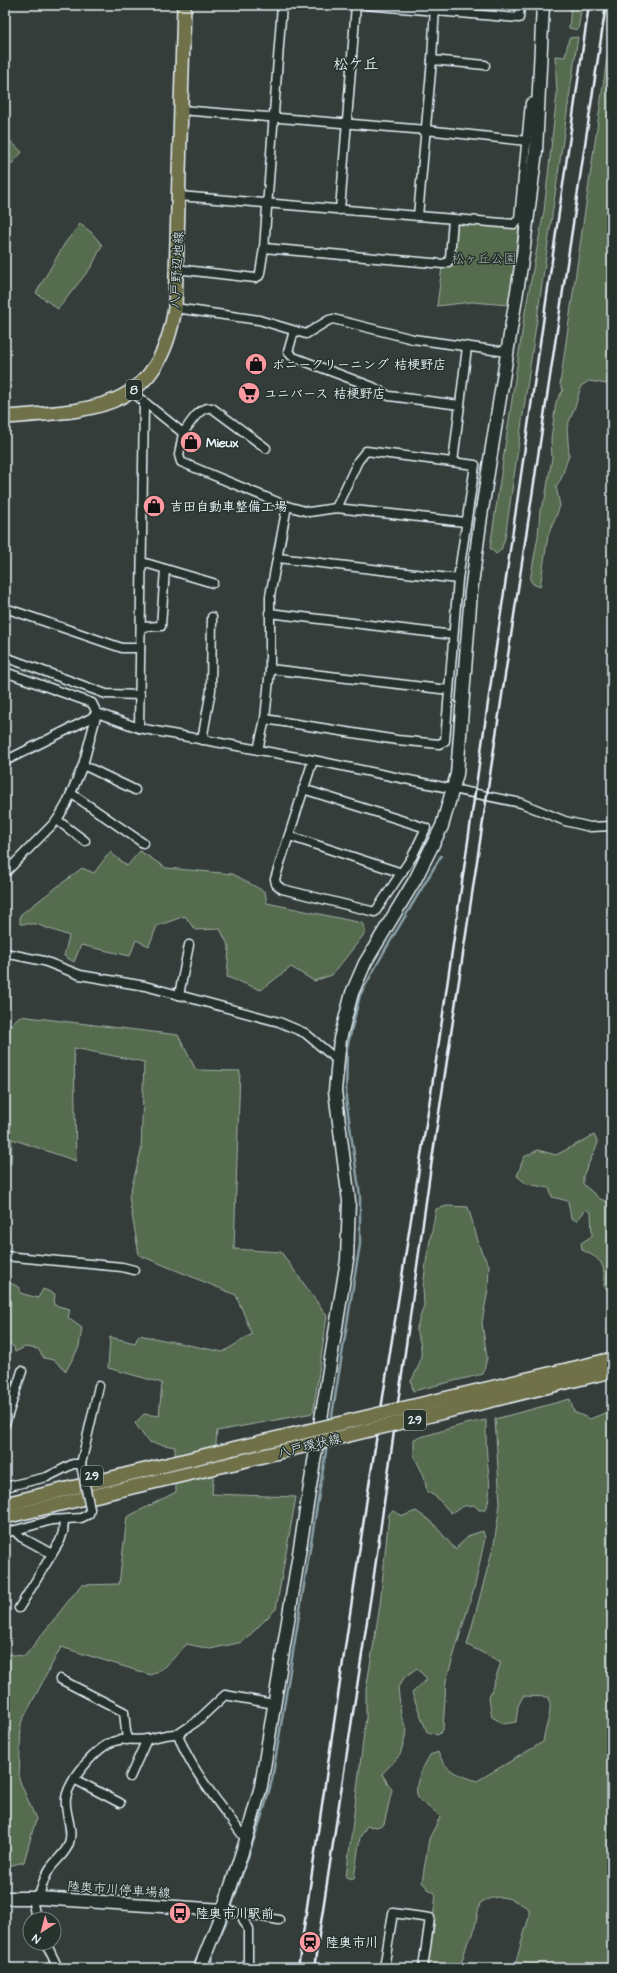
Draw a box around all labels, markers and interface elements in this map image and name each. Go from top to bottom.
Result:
district label: 松ケ丘 [333,54,379,75]
street label: 八戸野辺地線 [166,230,188,309]
park label: 松ヶ丘公園 [451,250,517,268]
shop icon: ポニークリーニング 桔梗野店 [243,351,269,377]
place label: ポニークリーニング 桔梗野店 [272,356,446,374]
road number: 8 [126,380,142,400]
supermarket icon: ユニバース 桔梗野店 [236,380,262,406]
place label: ユニバース 桔梗野店 [264,385,385,403]
shop icon: Mieux [178,429,204,455]
place label: Mieux [206,434,239,452]
shop icon: 吉田自動車整備工場 [141,493,167,519]
place label: 吉田自動車整備工場 [170,498,287,516]
road number: 29 [404,1410,426,1430]
street label: 八戸環状線 [276,1429,344,1463]
road number: 29 [81,1466,103,1486]
street label: 陸奥市川停車場線 [66,1877,172,1903]
bus stop icon: 陸奥市川駅前 [167,1900,193,1926]
place label: 陸奥市川駅前 [196,1905,274,1923]
north arrow [22,1911,62,1951]
station icon: 陸奥市川 [297,1929,323,1955]
text: N [29,1931,44,1947]
place label: 陸奥市川 [326,1934,378,1952]

